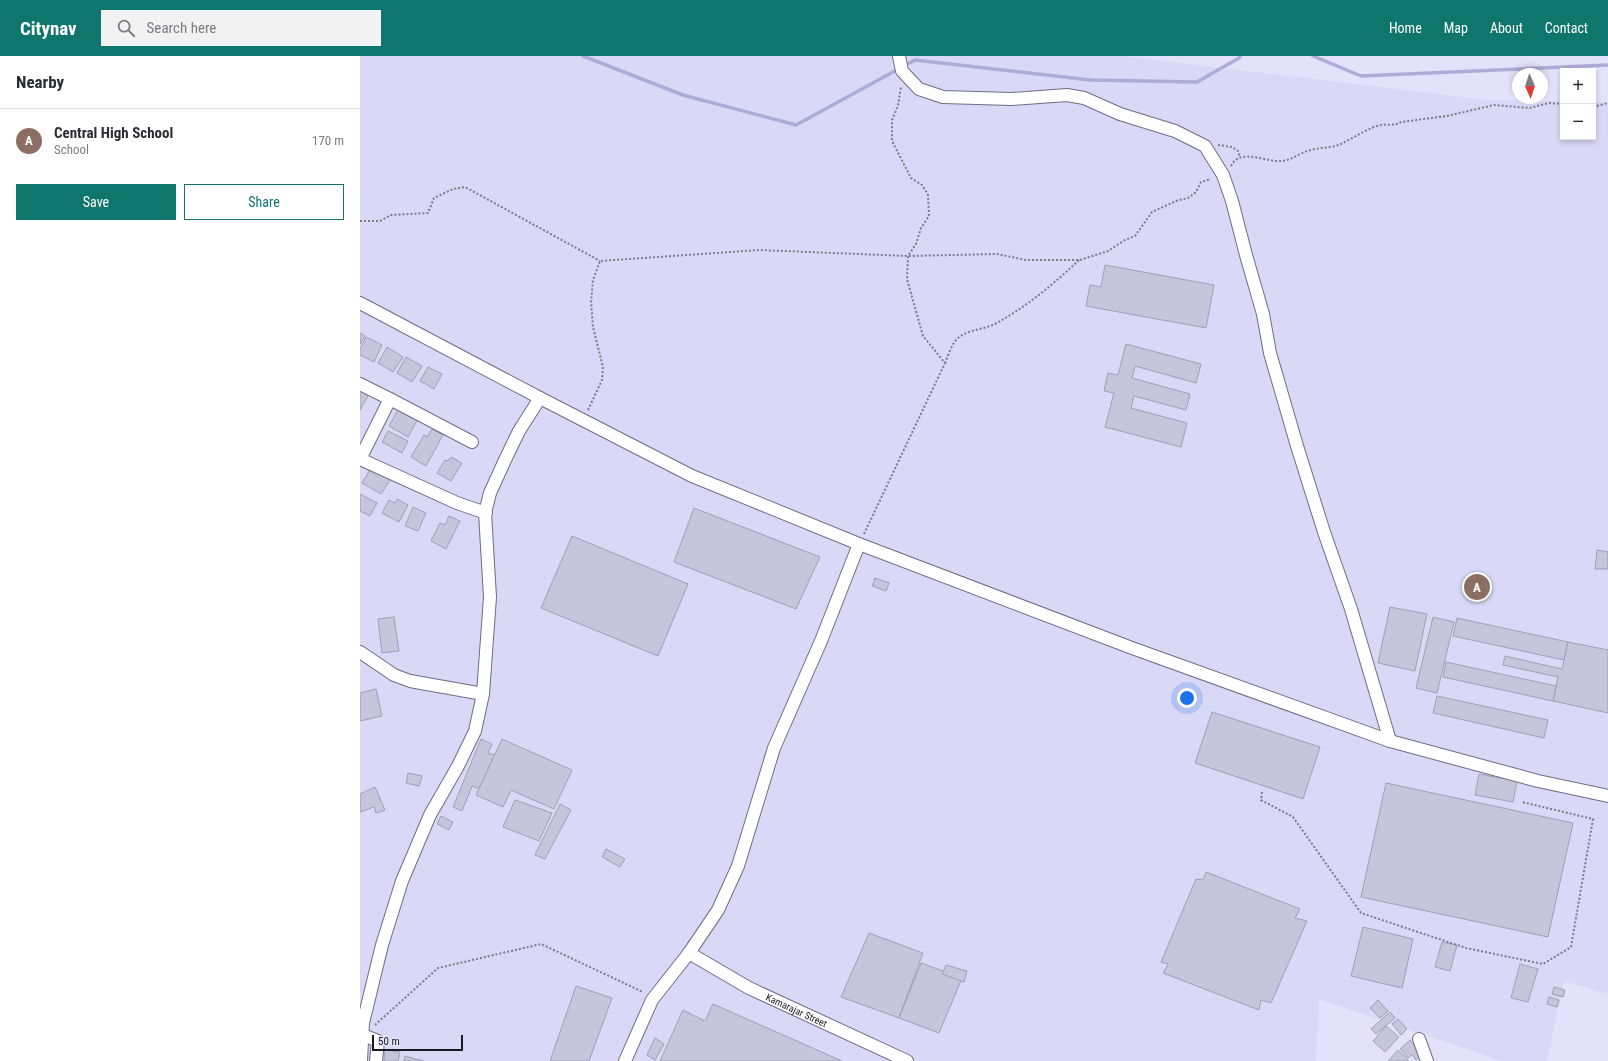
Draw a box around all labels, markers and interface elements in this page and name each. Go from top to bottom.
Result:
search box [101,10,381,46]
text: Citynav [20,17,77,40]
icon: search [115,17,137,39]
text: Search here [147,19,216,37]
text: Home [1389,20,1422,36]
text: Map [1444,20,1468,36]
text: About [1490,20,1523,36]
text: Contact [1545,20,1588,36]
north arrow [1512,68,1548,104]
map controls [1560,68,1596,140]
button: + [1560,68,1596,104]
text: Nearby [16,72,64,92]
button: − [1560,104,1596,140]
text: Central High School [54,124,173,142]
text: A [25,133,33,148]
text: 170 m [312,133,344,148]
text: School [54,142,89,157]
button: Save [16,184,176,220]
button: Share [184,184,344,220]
pin: A [1464,572,1490,602]
your location [1177,688,1197,708]
street label: Kamarajar Street [764,991,829,1029]
scale bar [372,1033,463,1052]
text: 50 m [378,1035,400,1048]

